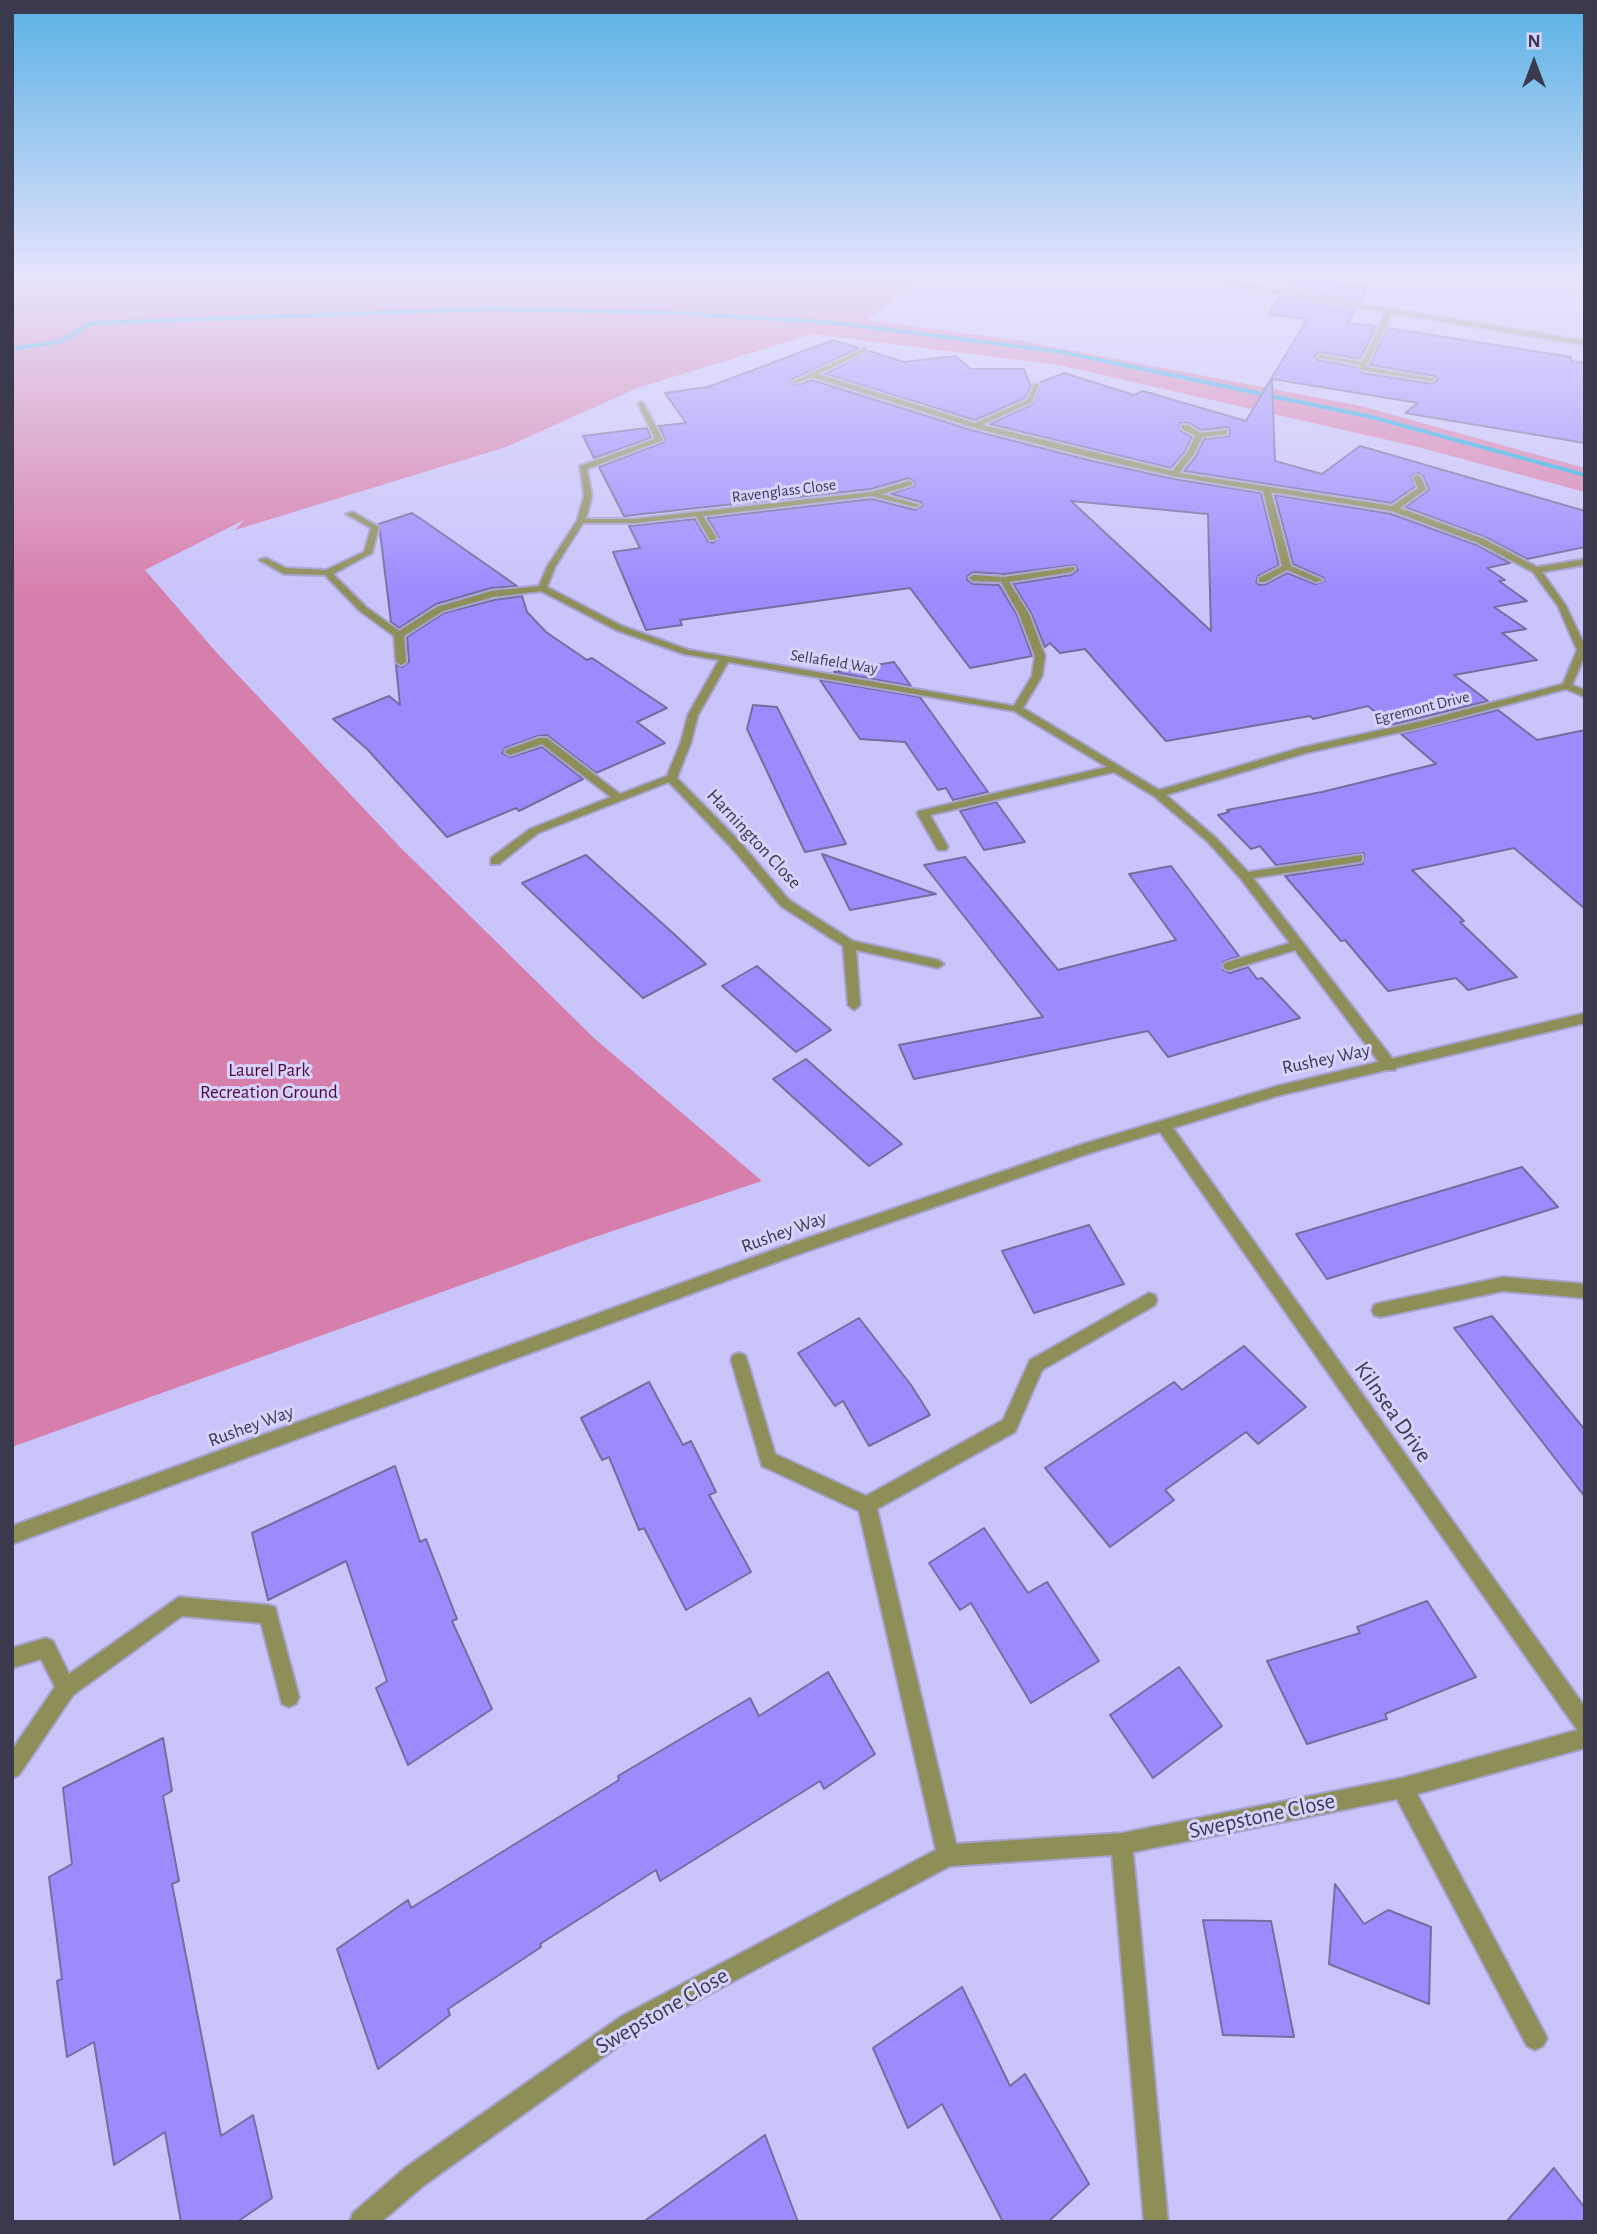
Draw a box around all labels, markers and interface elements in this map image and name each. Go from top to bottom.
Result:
north arrow [1499,28,1569,98]
text: N [1527,32,1541,51]
street label: Ravenglass Close [731,475,837,507]
street label: Sellafield Way [789,646,879,678]
street label: Egremont Drive [1373,687,1471,729]
street label: Harnington Close [702,784,806,894]
street label: Rushey Way [1280,1039,1372,1079]
park label: Laurel Park Recreation Ground [200,1059,338,1103]
street label: Rushey Way [738,1206,830,1258]
street label: Kilnsea Drive [1348,1356,1438,1468]
street label: Rushey Way [205,1400,297,1452]
street label: Swepstone Close [1186,1787,1338,1845]
street label: Swepstone Close [591,1962,733,2060]

